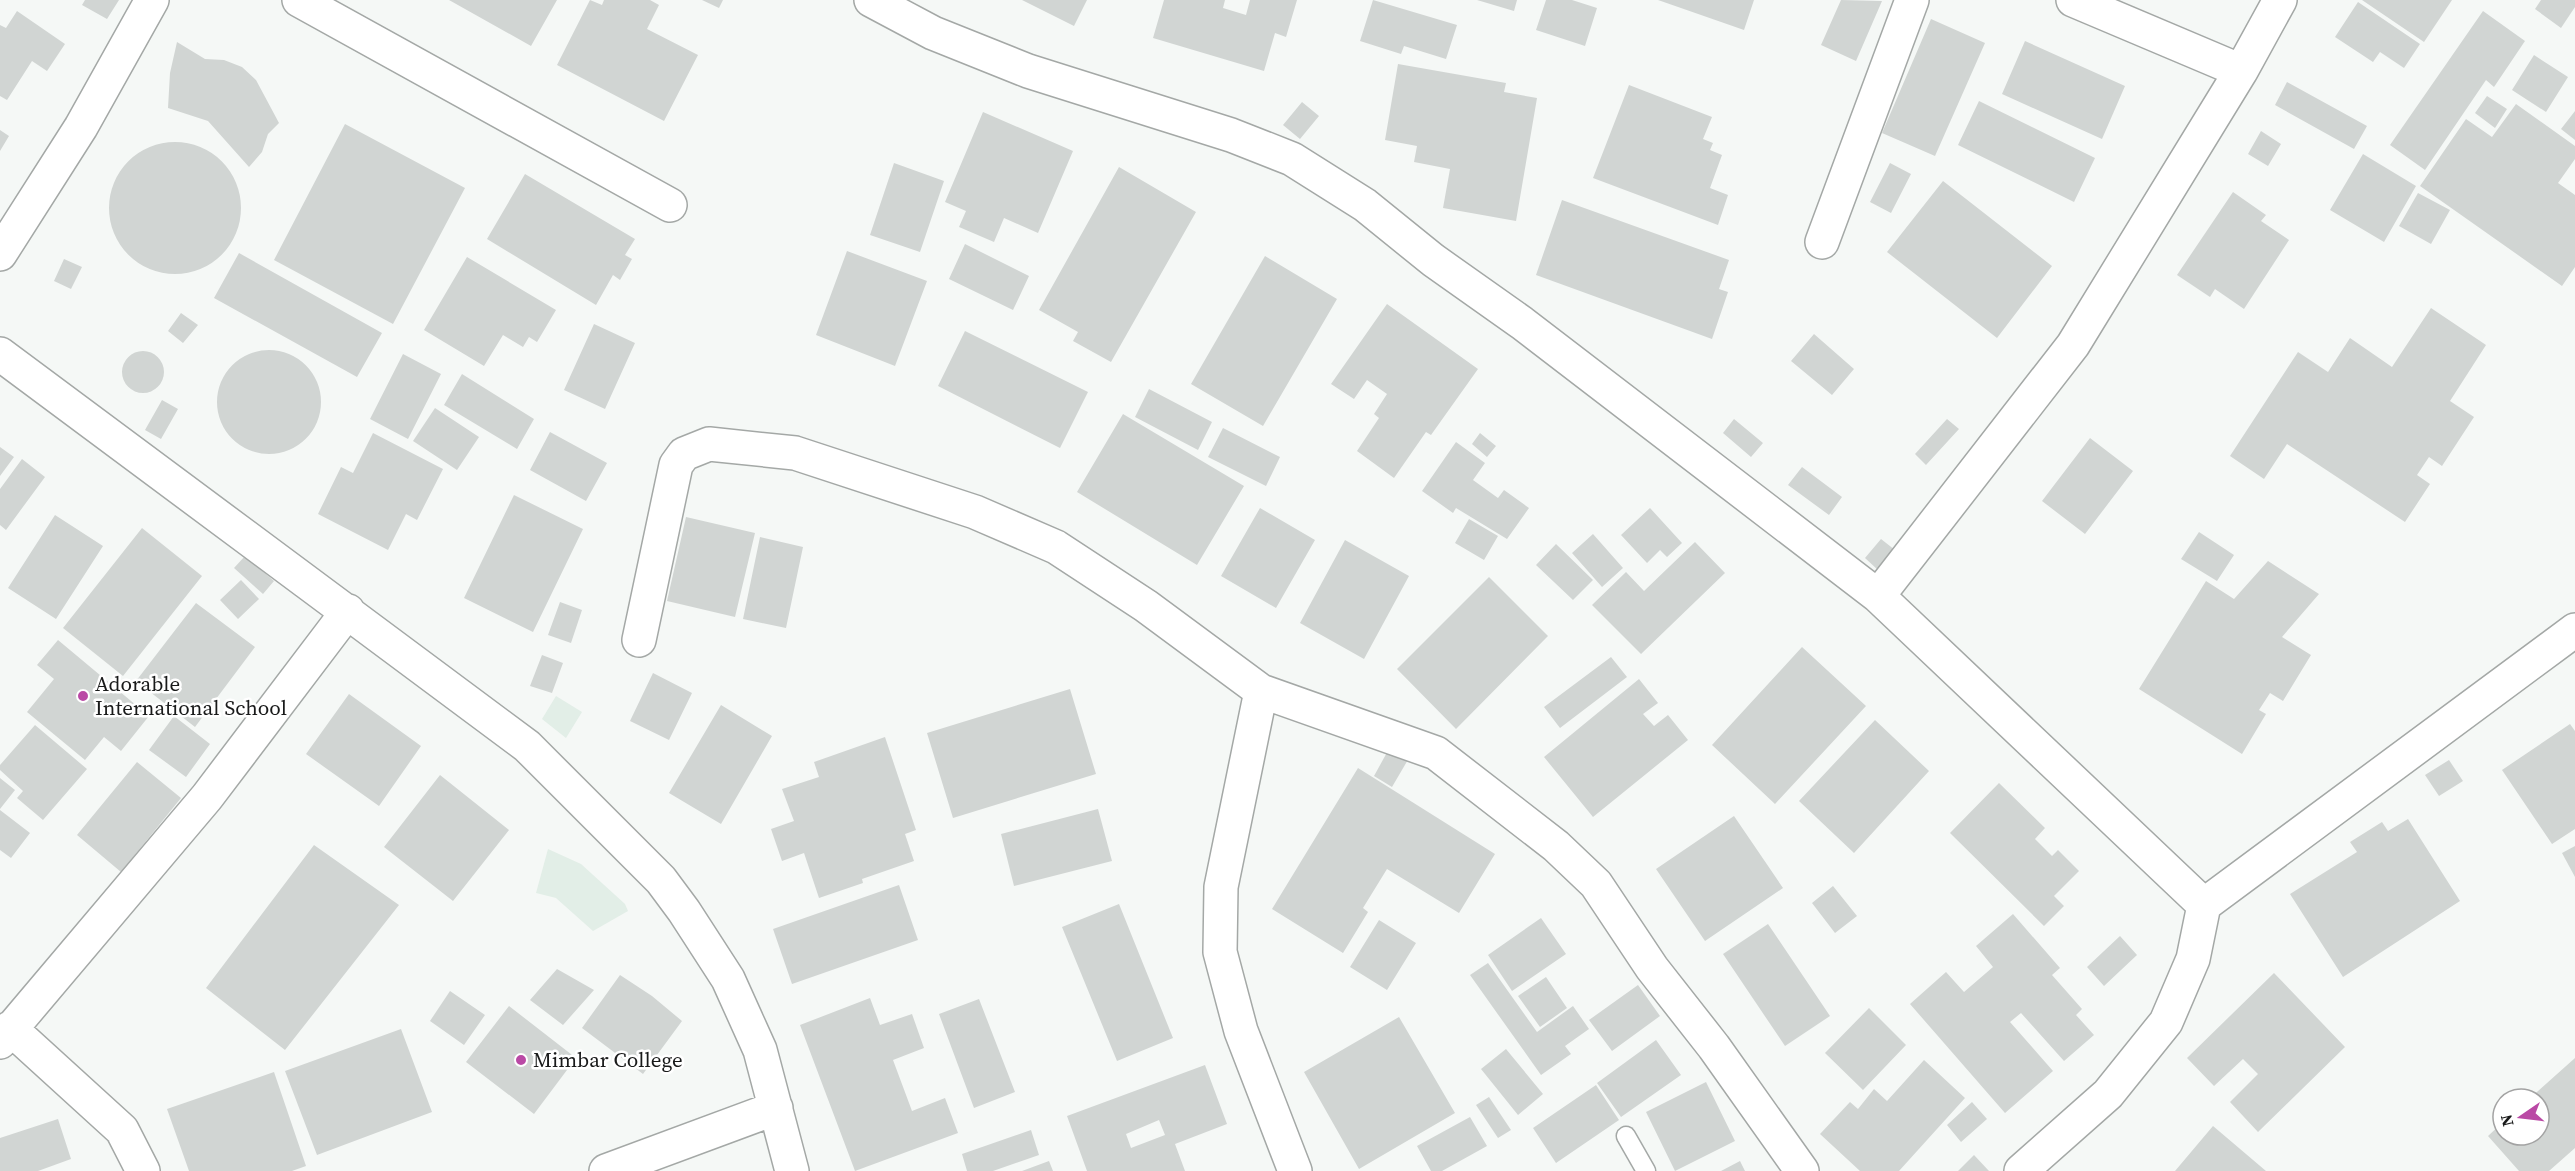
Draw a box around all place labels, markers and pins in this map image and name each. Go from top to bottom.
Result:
place label: Adorable International School [95,669,287,722]
marker: Adorable International School [76,689,90,703]
place label: Mimbar College [533,1045,683,1074]
marker: Mimbar College [514,1053,528,1067]

